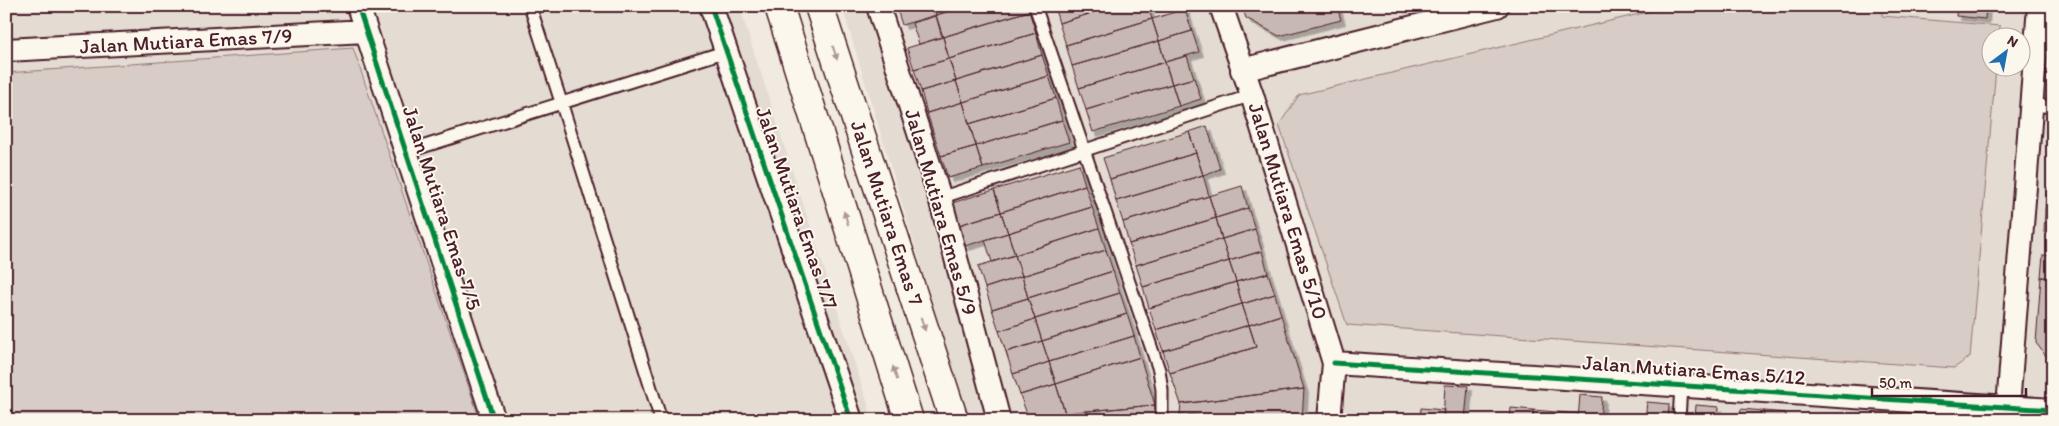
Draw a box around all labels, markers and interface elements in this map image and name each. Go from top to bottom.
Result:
street label: Jalan Mutiara Emas 7/9 [79,22,293,59]
north arrow [1982,28,2032,78]
text: N [2004,32,2021,51]
one-way arrow [831,45,839,60]
street label: Jalan Mutiara Emas 5/10 [1244,99,1333,322]
street label: Jalan Mutiara Emas 7/5 [398,103,487,313]
street label: Jalan Mutiara Emas 7/7 [751,103,844,312]
street label: Jalan Mutiara Emas 5/9 [900,106,983,318]
street label: Jalan Mutiara Emas 7 [846,117,929,309]
one-way arrow [841,211,849,226]
one-way arrow [919,316,927,331]
street label: Jalan Mutiara Emas 5/12 [1582,349,1806,390]
one-way arrow [890,366,898,381]
scale bar [1872,366,2025,398]
text: 50 m [1879,374,1912,392]

